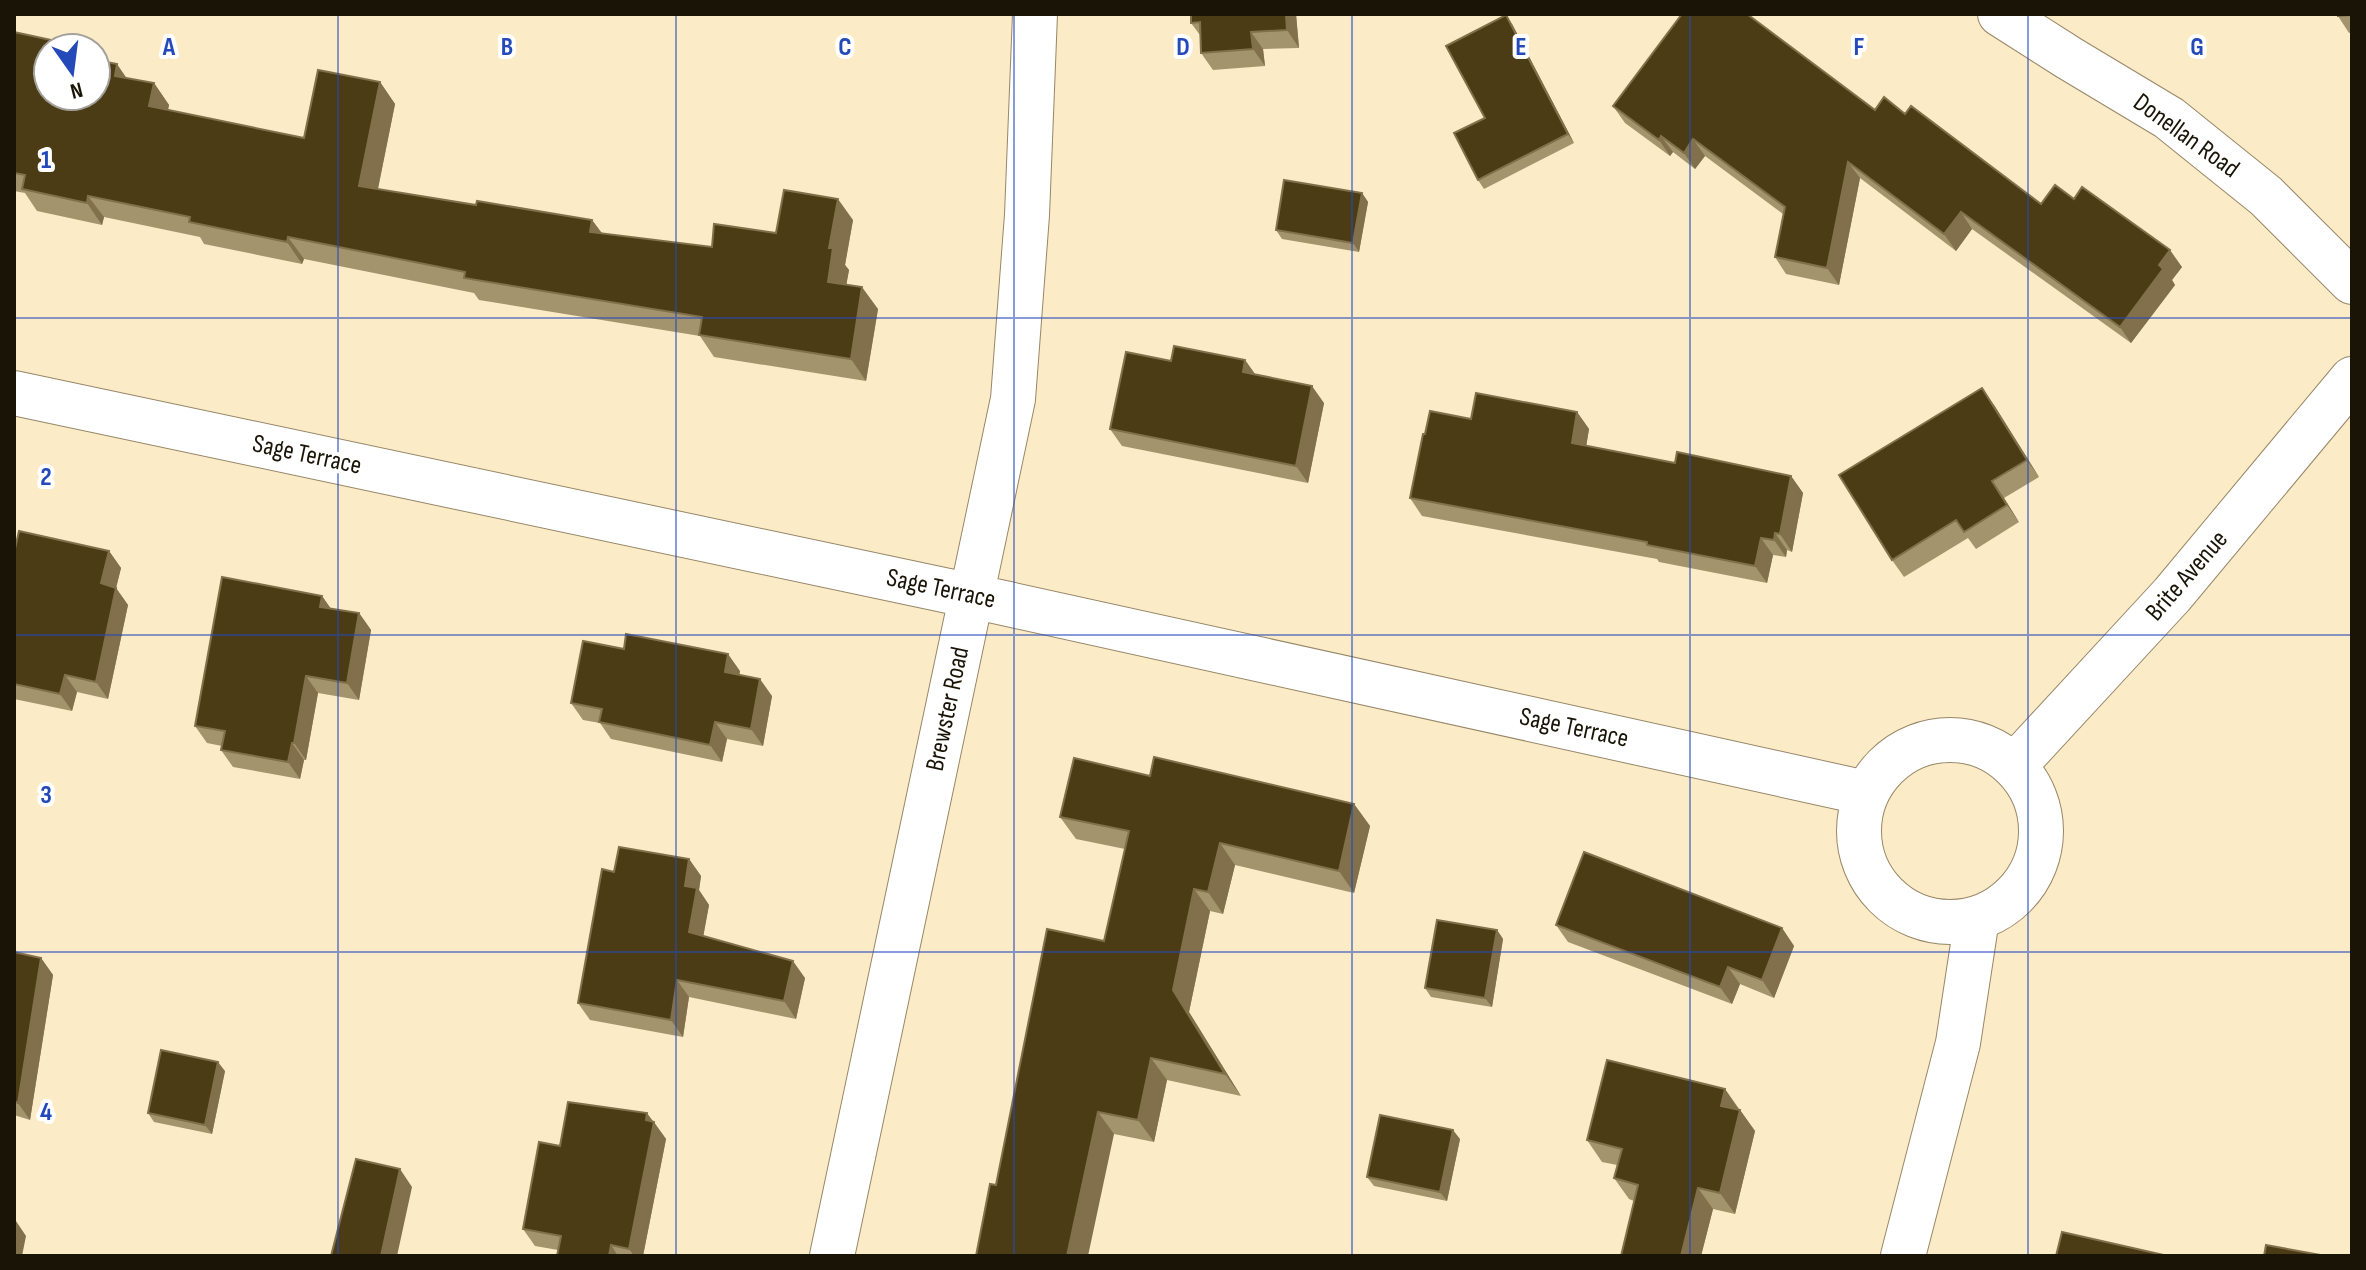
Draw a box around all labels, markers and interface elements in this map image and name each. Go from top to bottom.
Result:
north arrow [32,32,112,112]
text: A [162,32,176,63]
text: B [501,32,513,63]
text: C [838,32,852,63]
text: D [1176,32,1190,63]
text: E [1515,32,1527,63]
text: F [1854,32,1865,63]
text: G [2190,32,2204,63]
text: N [68,75,85,104]
street label: Donellan Road [2127,87,2245,185]
text: 1 [41,145,51,176]
street label: Sage Terrace [250,428,364,482]
text: 2 [40,462,52,493]
street label: Brite Avenue [2139,524,2235,628]
street label: Sage Terrace [884,562,998,616]
street label: Brewster Road [920,644,976,774]
street label: Sage Terrace [1517,701,1631,755]
text: 3 [40,780,52,811]
text: 4 [40,1097,52,1128]

